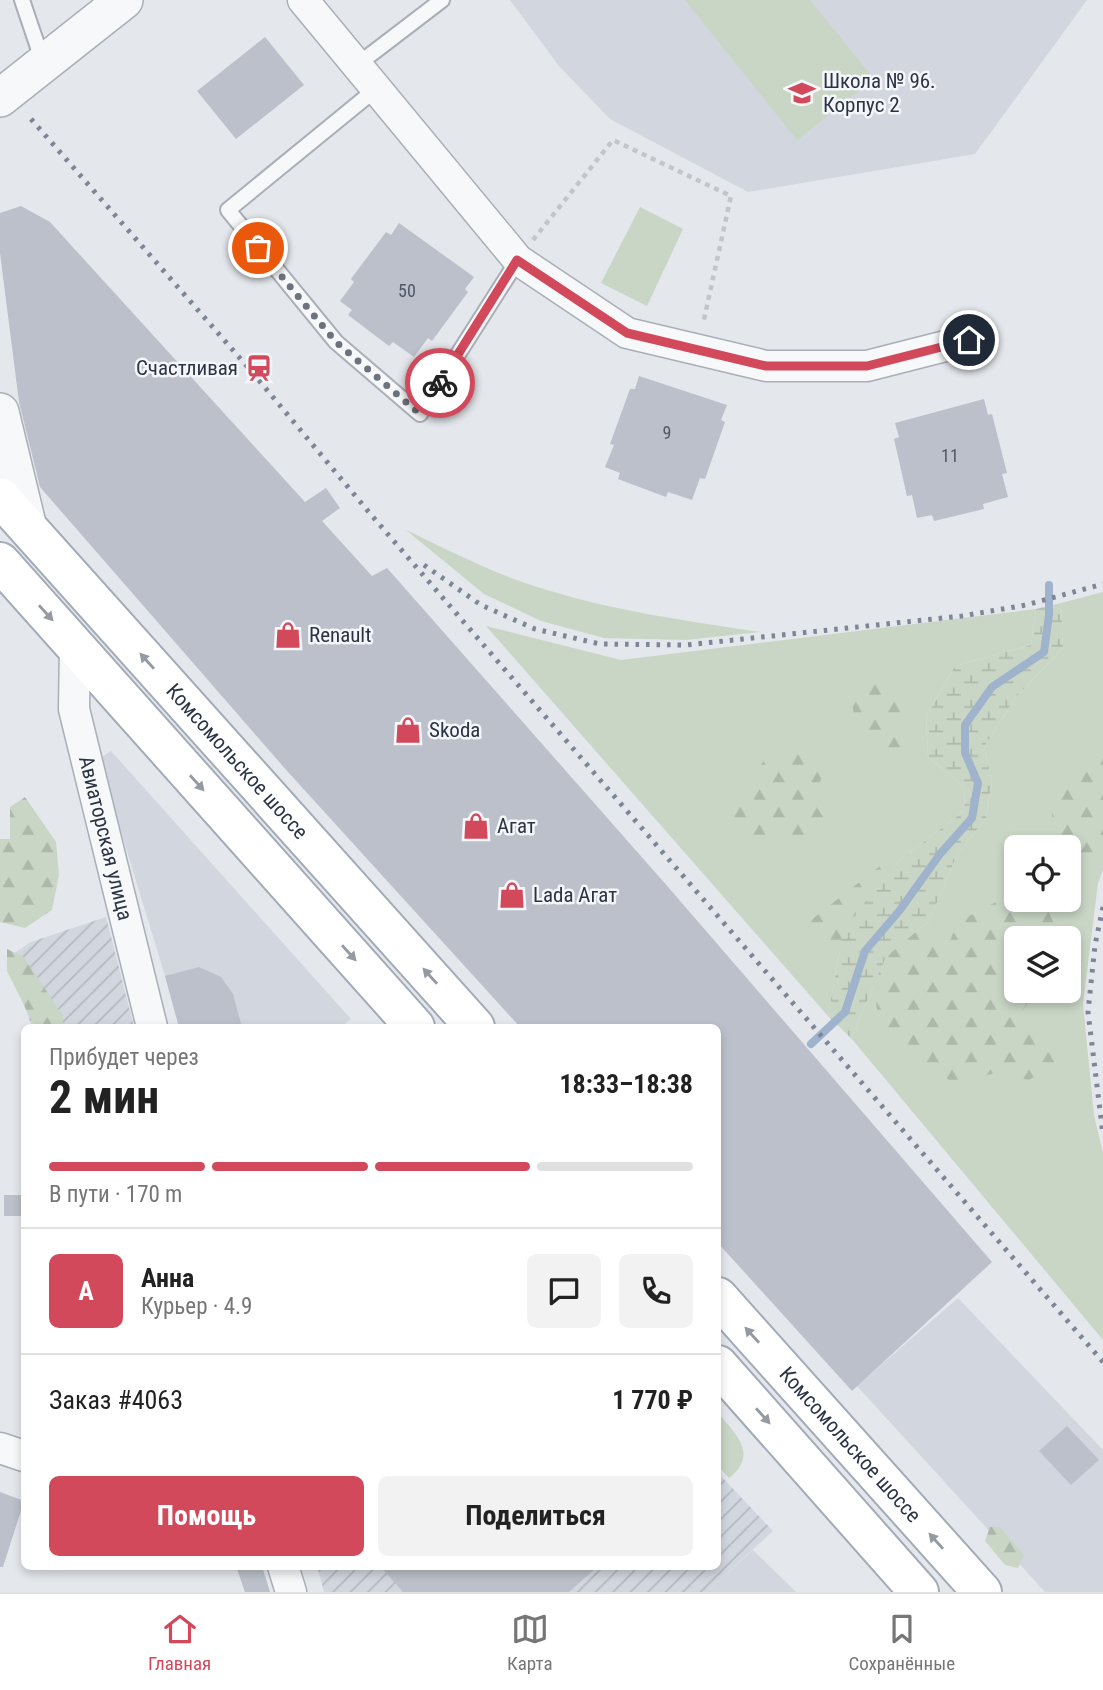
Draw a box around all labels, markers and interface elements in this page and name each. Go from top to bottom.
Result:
place label: Школа № 96. Корпус 2 [823,69,936,117]
school or university icon: Школа № 96. Корпус 2 [787,78,817,108]
pin [228,218,288,278]
icon: bag [239,229,277,267]
house number: 50 [398,280,416,301]
pin [939,310,999,370]
icon: home [950,321,988,359]
courier [405,348,475,418]
station icon: Счастливая [244,353,274,383]
place label: Счастливая [136,356,238,380]
icon: bike [421,364,459,402]
house number: 9 [663,422,671,443]
house number: 11 [941,445,959,466]
one-way arrow [37,604,53,621]
shop icon: Renault [273,620,303,650]
place label: Renault [309,623,371,647]
one-way arrow [139,652,155,670]
street label: Комсомольское шоссе [161,679,313,844]
shop icon: Skoda [393,715,423,745]
place label: Skoda [429,718,480,742]
street label: Авиаторская улица [74,754,137,923]
one-way arrow [189,774,205,792]
shop icon: Агат [461,811,491,841]
place label: Агат [497,814,536,838]
map controls [1004,835,1081,1003]
button: locate [1004,835,1081,912]
shop icon: Lada Агат [497,880,527,910]
place label: Lada Агат [533,883,617,907]
button: layers [1004,926,1081,1003]
one-way arrow [341,944,356,961]
one-way arrow [423,968,438,985]
text: Прибудет через [49,1044,199,1071]
text: 18:33–18:38 [559,1069,693,1099]
text: 2 мин [49,1070,159,1124]
text: В пути · 170 m [49,1181,182,1208]
button: chat [527,1254,601,1328]
button: phone [619,1254,693,1328]
text: Анна [141,1263,194,1293]
text: А [78,1276,94,1306]
text: Курьер · 4.9 [141,1293,252,1320]
one-way arrow [744,1327,760,1344]
street label: Комсомольское шоссе [774,1362,926,1527]
text: Заказ #4063 [49,1385,183,1415]
text: 1 770 ₽ [612,1385,693,1415]
one-way arrow [755,1407,771,1425]
button: Помощь [49,1476,364,1556]
button: Поделиться [378,1476,693,1556]
one-way arrow [928,1532,944,1550]
tab: Главная [148,1610,211,1675]
tab: Карта [507,1610,553,1675]
tab: Сохранённые [848,1610,955,1675]

